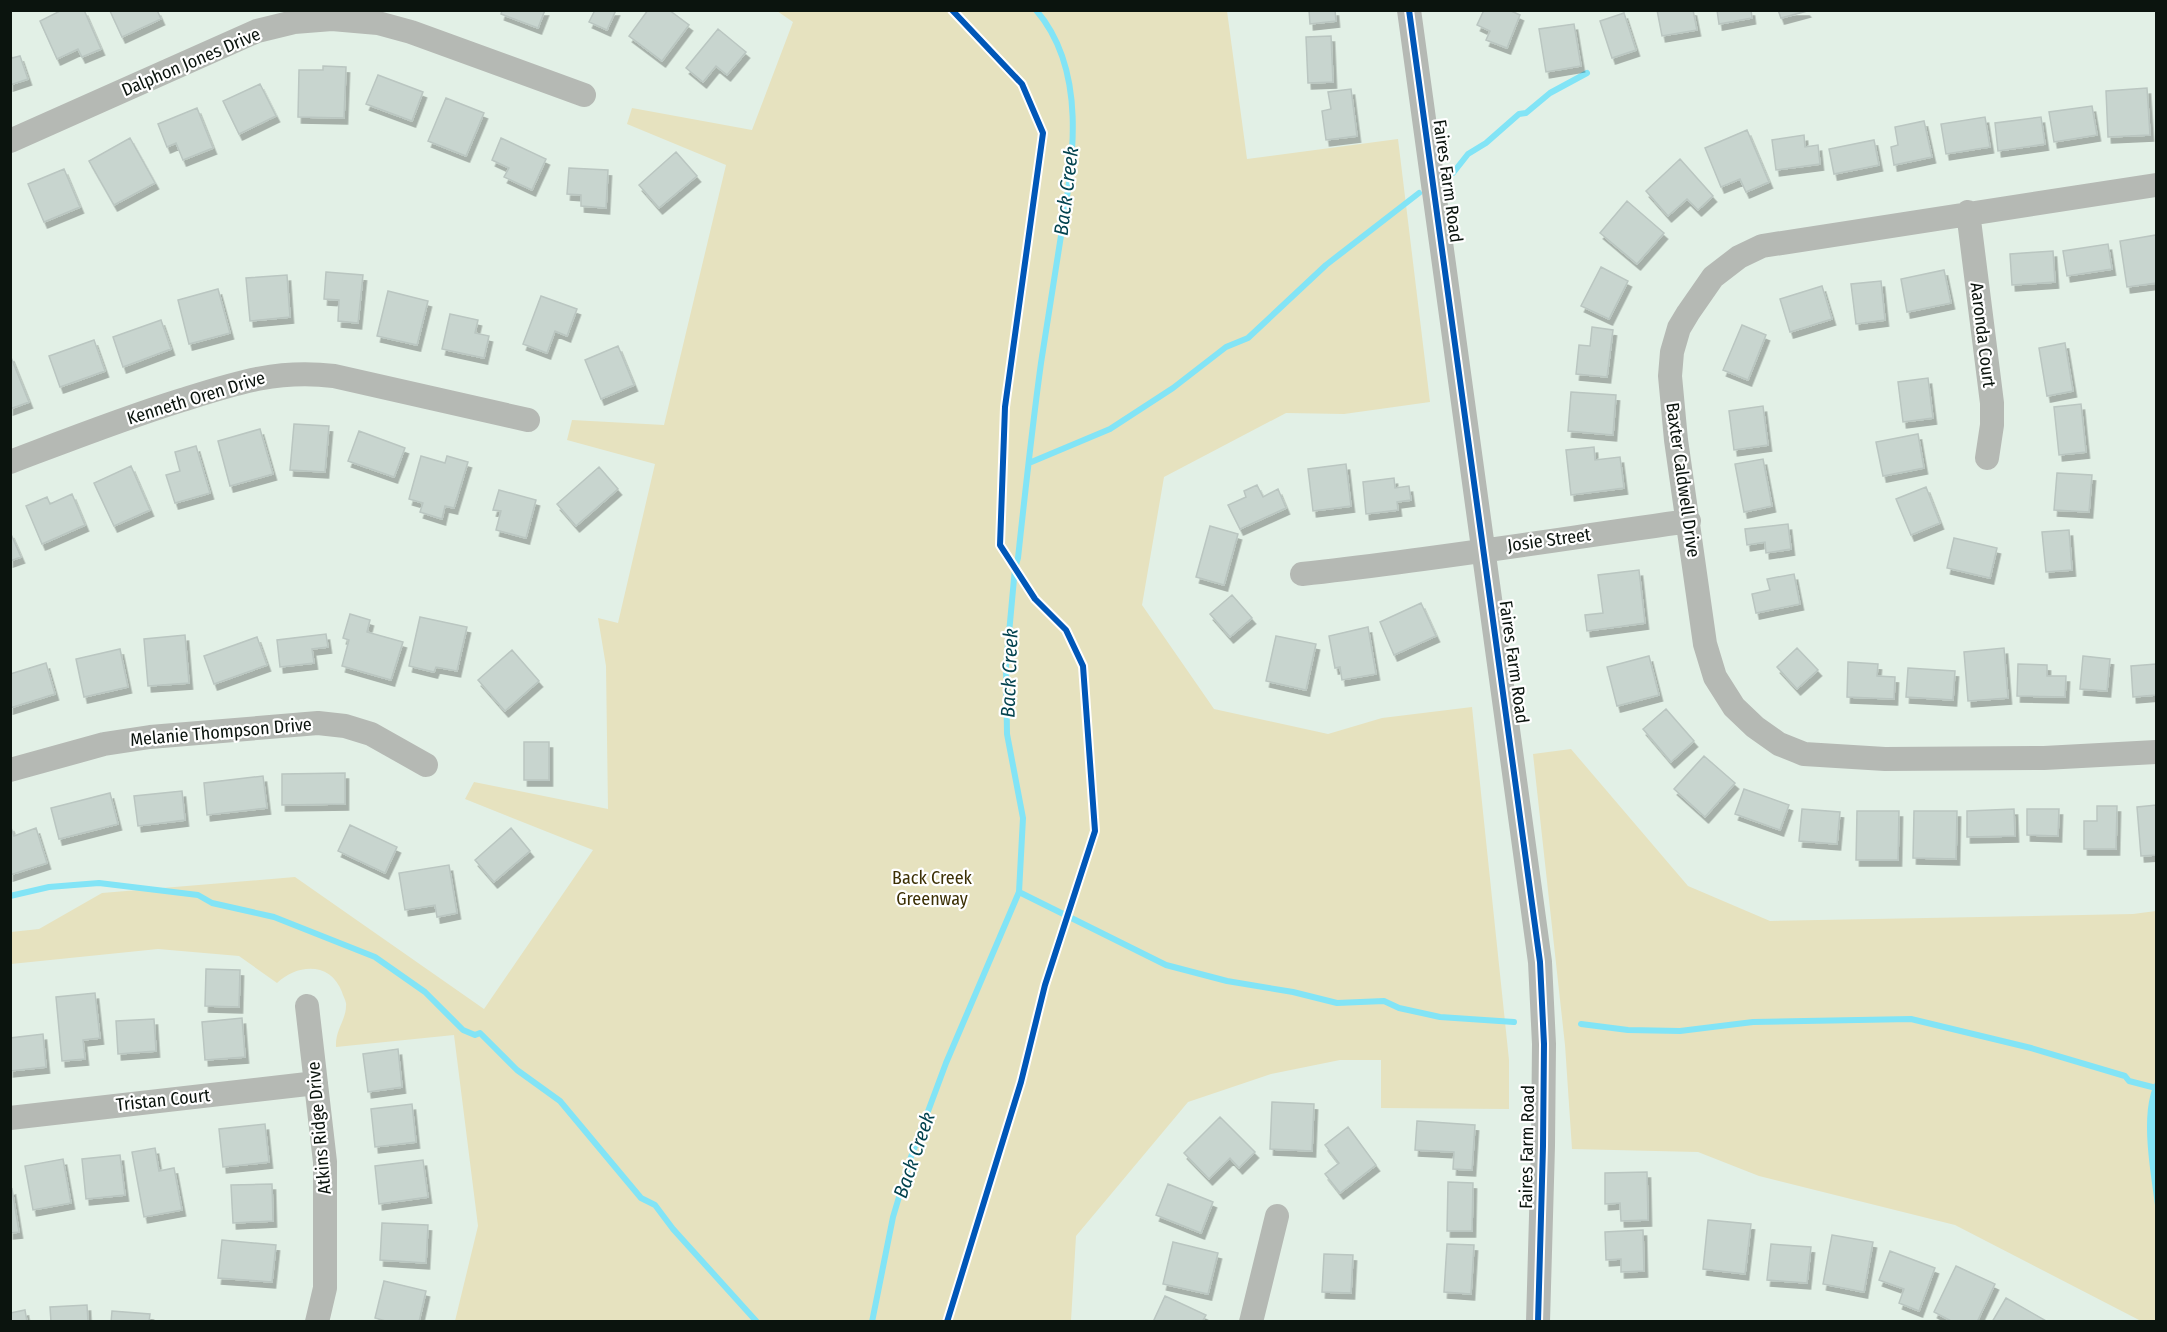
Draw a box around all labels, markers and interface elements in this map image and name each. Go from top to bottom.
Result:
street label: Dalphon Jones Drive [118,23,264,101]
street label: Faires Farm Road [1428,118,1468,244]
water label: Back Creek [1049,145,1083,237]
street label: Aaronda Court [1966,281,2000,389]
street label: Kenneth Oren Drive [124,366,268,429]
street label: Baxter Caldwell Drive [1661,401,1705,559]
street label: Josie Street [1506,523,1592,557]
street label: Faires Farm Road [1494,599,1534,725]
water label: Back Creek [995,628,1023,718]
street label: Melanie Thompson Drive [129,713,313,751]
park label: Back Creek Greenway [892,867,973,910]
street label: Atkins Ridge Drive [302,1061,336,1195]
street label: Tristan Court [115,1084,211,1116]
street label: Faires Farm Road [1515,1085,1539,1209]
water label: Back Creek [888,1109,940,1201]

